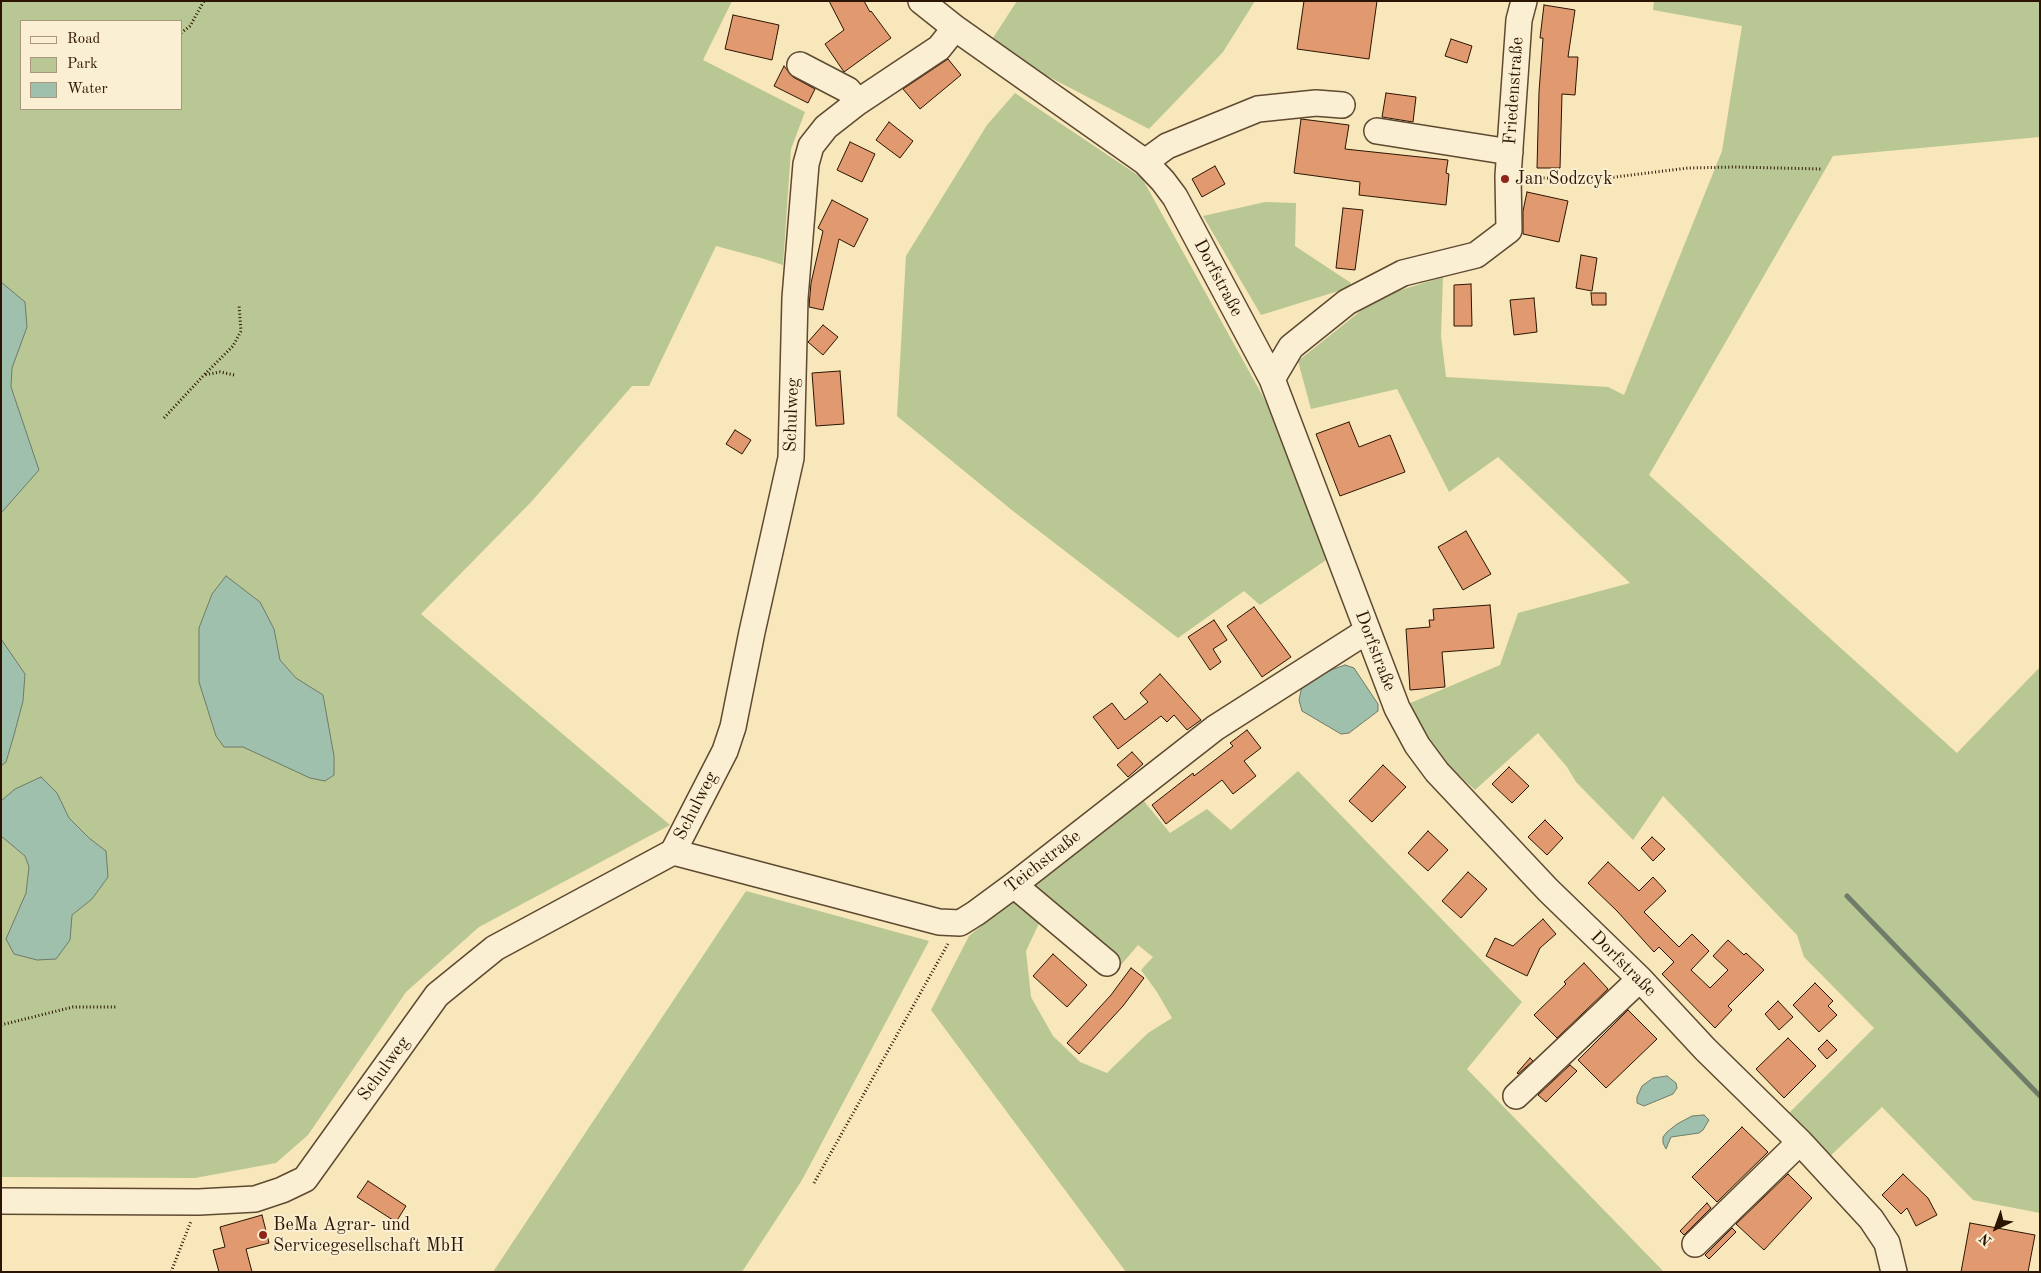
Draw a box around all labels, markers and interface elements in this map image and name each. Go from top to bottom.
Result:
legend [20,20,182,110]
text: Road [67,32,100,47]
street label: Friedenstraße [1499,36,1529,146]
text: Park [67,57,98,72]
text: Water [67,82,108,97]
place label: Jan Sodzcyk [1515,168,1613,190]
marker: Jan Sodzcyk [1499,173,1511,185]
street label: Dorfstraße [1189,236,1247,320]
street label: Schulweg [780,377,804,453]
street label: Dorfstraße [1350,608,1400,694]
street label: Schulweg [669,768,723,844]
street label: Teichstraße [1001,826,1085,898]
street label: Dorfstraße [1586,927,1660,1001]
street label: Schulweg [353,1033,415,1105]
north arrow [1971,1203,2021,1253]
place label: BeMa Agrar- und Servicegesellschaft MbH [273,1214,464,1256]
marker: BeMa Agrar- und Servicegesellschaft MbH [257,1229,269,1241]
text: N [1977,1230,1995,1248]

